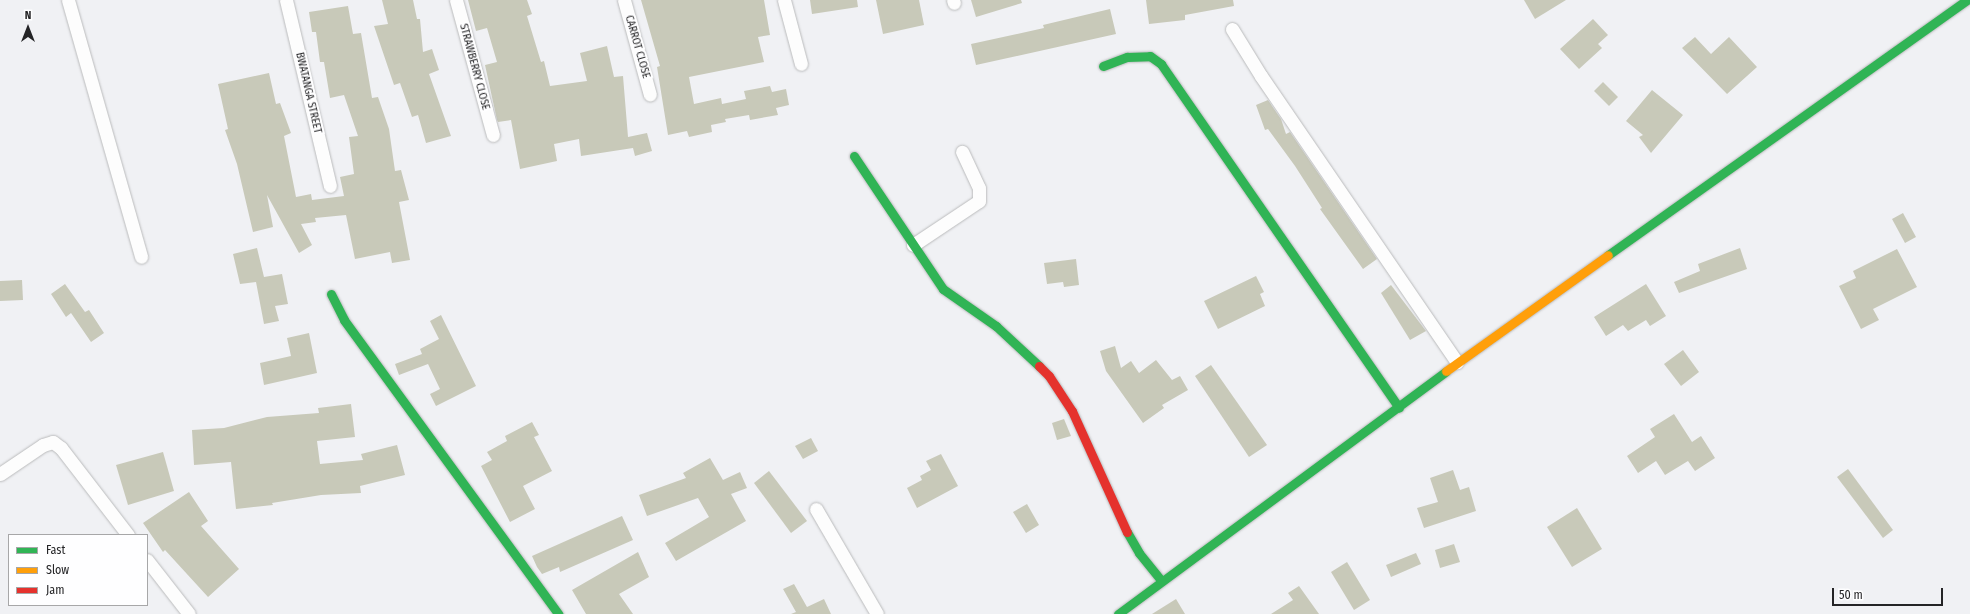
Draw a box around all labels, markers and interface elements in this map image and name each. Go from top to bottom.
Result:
north arrow [8,8,48,48]
text: N [25,9,31,22]
street label: CARROT CLOSE [622,14,652,80]
street label: STRAWBERRY CLOSE [456,22,492,112]
street label: BWATANGA STREET [292,51,324,135]
legend [8,534,148,606]
text: Fast [46,543,65,557]
text: Slow [46,563,69,577]
scale bar [1834,580,1945,606]
text: Jam [46,583,64,597]
text: 50 m [1839,588,1863,602]

